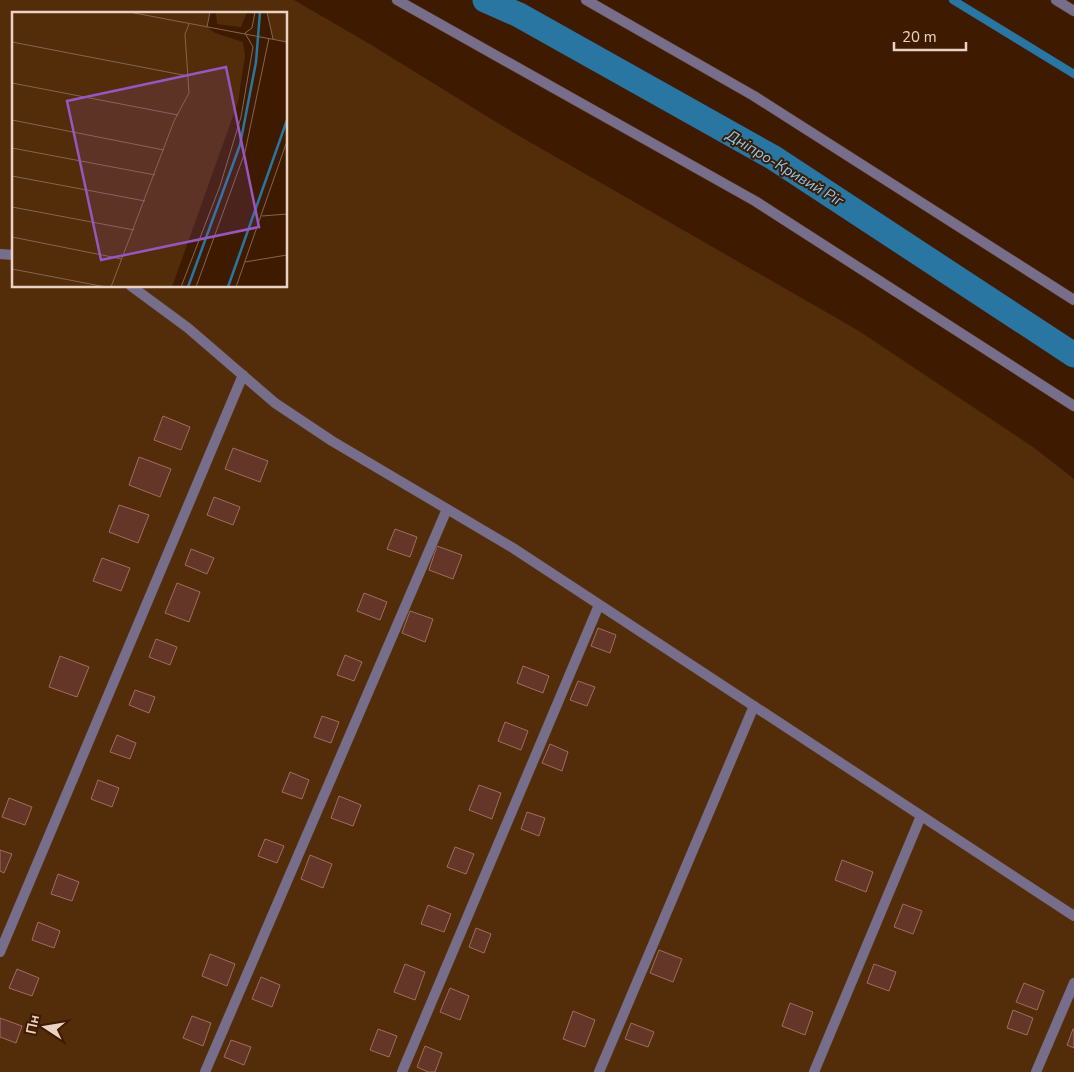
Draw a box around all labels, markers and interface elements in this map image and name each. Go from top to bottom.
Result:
inset map [12,12,288,288]
scale bar [894,20,966,52]
text: 20 m [902,27,937,47]
water label: Дніпро-Кривий Ріг [722,125,848,211]
north arrow [20,1002,70,1052]
text: Пн [21,1013,44,1036]

